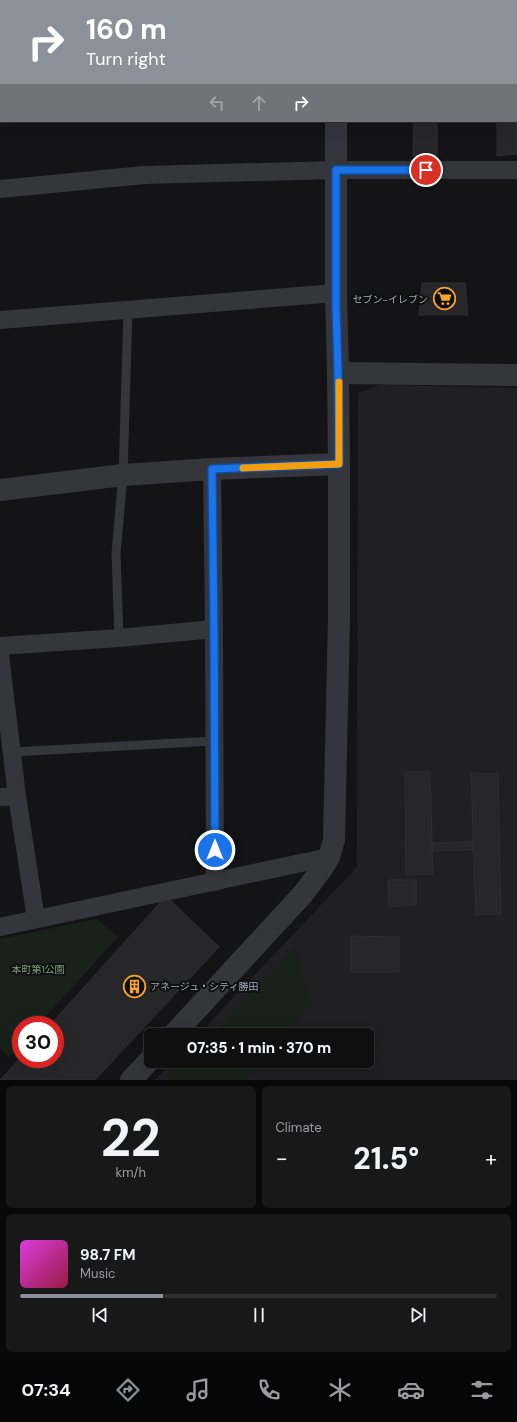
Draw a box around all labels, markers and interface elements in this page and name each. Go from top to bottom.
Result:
text: 160 m [86,11,167,48]
icon: right [20,16,72,68]
text: Turn right [86,47,166,71]
icon: left [206,92,228,114]
icon: ahead [248,92,270,114]
icon: right [290,92,312,114]
pin [409,153,443,187]
icon: arrive [415,159,437,181]
supermarket icon: セブン-イレブン [431,286,457,312]
place label: セブン-イレブン [353,293,428,306]
position arrow [194,829,236,871]
park label: 本町第1公園 [11,963,65,976]
building icon: アネージュ・シティ勝田 [121,973,147,999]
place label: アネージュ・シティ勝田 [150,980,259,993]
speed limit sign: 30 [12,1016,64,1068]
text: 07:35 · 1 min · 370 m [187,1038,331,1058]
text: 22 [101,1104,161,1172]
text: Climate [276,1119,322,1136]
text: 21.5° [353,1139,419,1178]
text: − [276,1144,288,1173]
text: + [485,1144,497,1173]
text: km/h [115,1164,146,1181]
text: 98.7 FM [80,1245,135,1265]
text: Music [80,1265,115,1282]
icon: previous [89,1304,111,1326]
icon: pause [248,1304,270,1326]
icon: next [407,1304,429,1326]
icon: directions [114,1376,142,1404]
icon: music [184,1376,212,1404]
icon: phone [255,1376,283,1404]
icon: climate [326,1376,354,1404]
icon: car [397,1376,425,1404]
icon: filters [468,1376,496,1404]
text: 07:34 [21,1378,71,1402]

